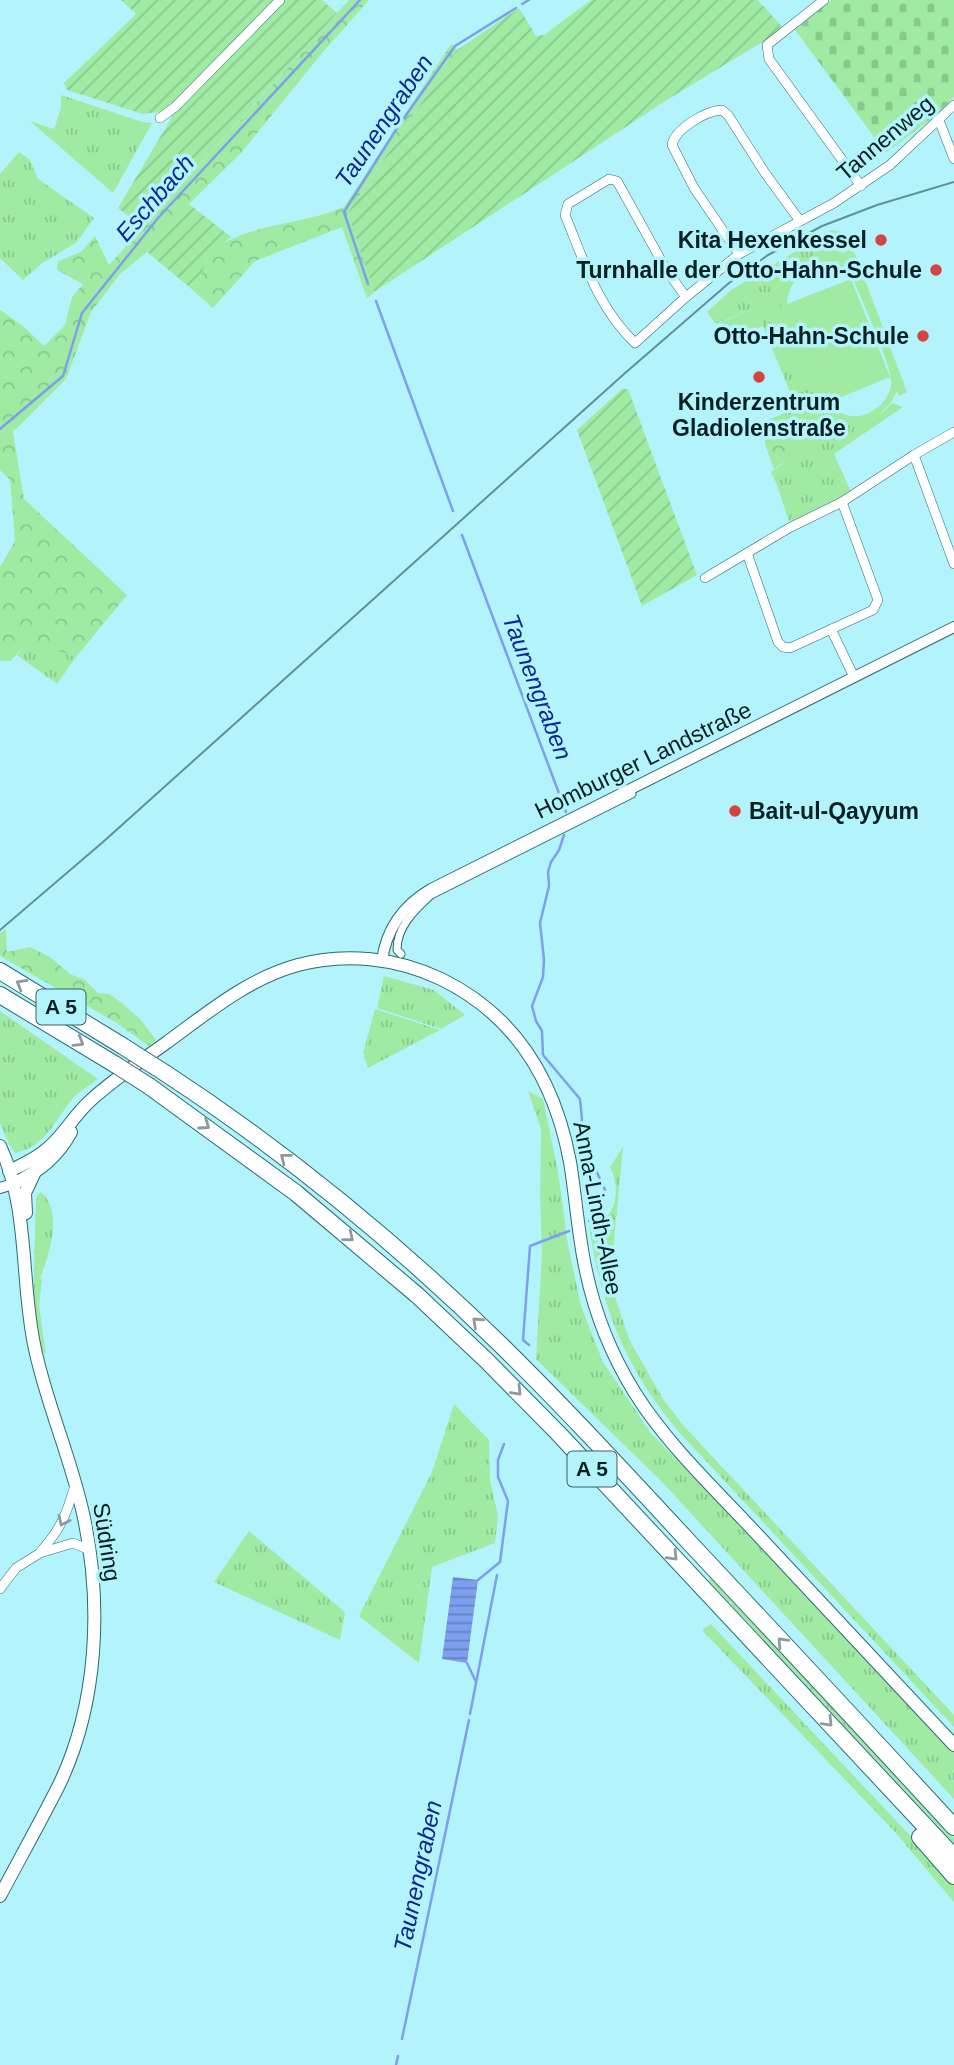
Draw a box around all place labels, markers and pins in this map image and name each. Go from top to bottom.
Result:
place label: Kita Hexenkessel [678,227,867,253]
marker: Kita Hexenkessel [873,232,889,248]
place label: Turnhalle der Otto-Hahn-Schule [576,257,922,283]
marker: Turnhalle der Otto-Hahn-Schule [928,262,944,278]
place label: Otto-Hahn-Schule [714,323,909,349]
marker: Otto-Hahn-Schule [915,328,931,344]
marker: Kinderzentrum Gladiolenstraße [751,369,767,385]
place label: Kinderzentrum Gladiolenstraße [672,389,846,441]
place label: Bait-ul-Qayyum [749,798,919,824]
marker: Bait-ul-Qayyum [727,803,743,819]

